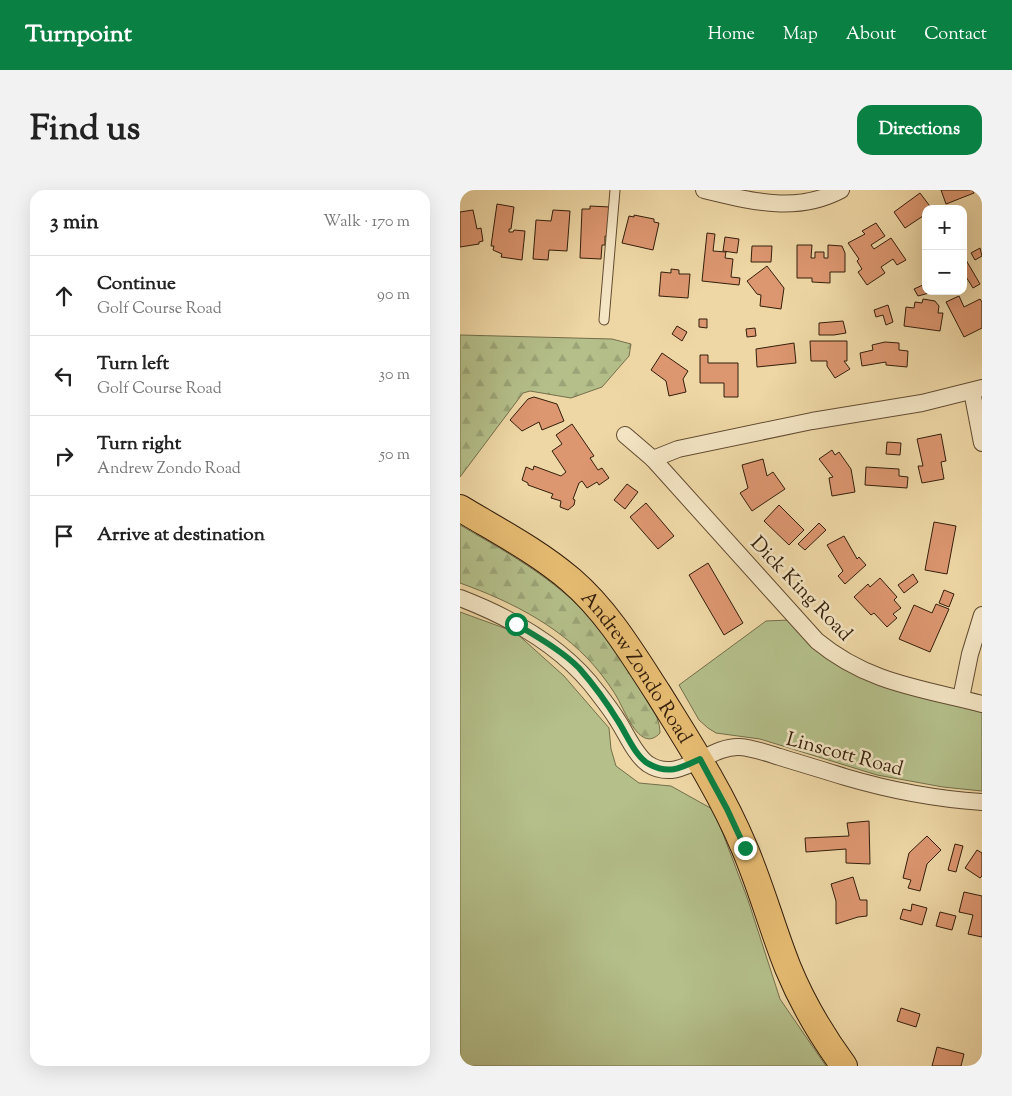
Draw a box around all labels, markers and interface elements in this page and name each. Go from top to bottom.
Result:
text: Turnpoint [25,18,132,52]
text: Home [708,22,755,48]
text: Map [783,22,818,48]
text: About [846,22,896,48]
text: Contact [924,22,987,48]
text: Find us [30,105,140,156]
button: Directions [857,105,982,155]
map controls [922,205,967,295]
button: + [922,205,967,250]
text: 3 min [50,208,99,238]
text: Walk · 170 m [323,211,410,234]
button: − [922,250,967,295]
text: Continue [97,271,176,298]
icon: ahead [50,282,78,310]
text: 90 m [377,284,410,307]
text: Golf Course Road [97,298,222,321]
text: Turn left [97,351,169,378]
icon: left [50,362,78,390]
text: 30 m [379,364,410,387]
text: Golf Course Road [97,378,222,401]
text: Turn right [97,431,181,458]
icon: right [50,442,78,470]
text: 50 m [379,444,410,467]
text: Andrew Zondo Road [97,458,241,481]
icon: arrive [50,522,78,550]
text: Arrive at destination [97,522,265,549]
street label: Dick King Road [742,531,858,649]
street label: Andrew Zondo Road [573,585,698,750]
route start [505,613,528,636]
street label: Linscott Road [783,726,906,785]
route end [734,837,757,860]

